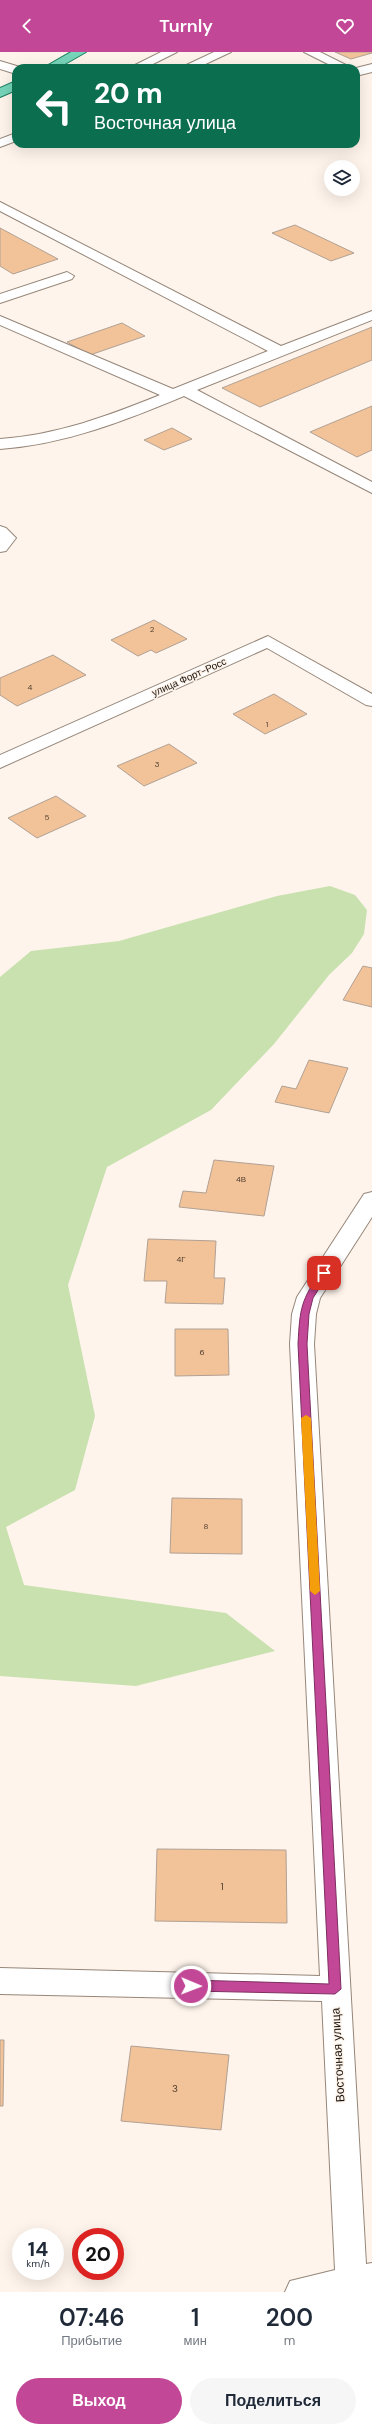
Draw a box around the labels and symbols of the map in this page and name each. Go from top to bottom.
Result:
house number: 2 [150,624,155,634]
street label: улица Форт-Росс [150,655,228,699]
house number: 4 [28,682,33,692]
house number: 1 [266,719,268,729]
house number: 3 [155,759,160,769]
house number: 5 [45,812,50,822]
house number: 4В [236,1174,246,1184]
house number: 4Г [176,1254,186,1264]
pin [307,1256,341,1290]
house number: 6 [199,1347,205,1357]
house number: 8 [204,1521,209,1531]
house number: 1 [220,1880,224,1893]
position arrow [170,1965,212,2007]
street label: Восточная улица [328,2007,348,2103]
house number: 3 [172,2082,178,2095]
speed limit sign: 20 [72,2228,124,2280]

